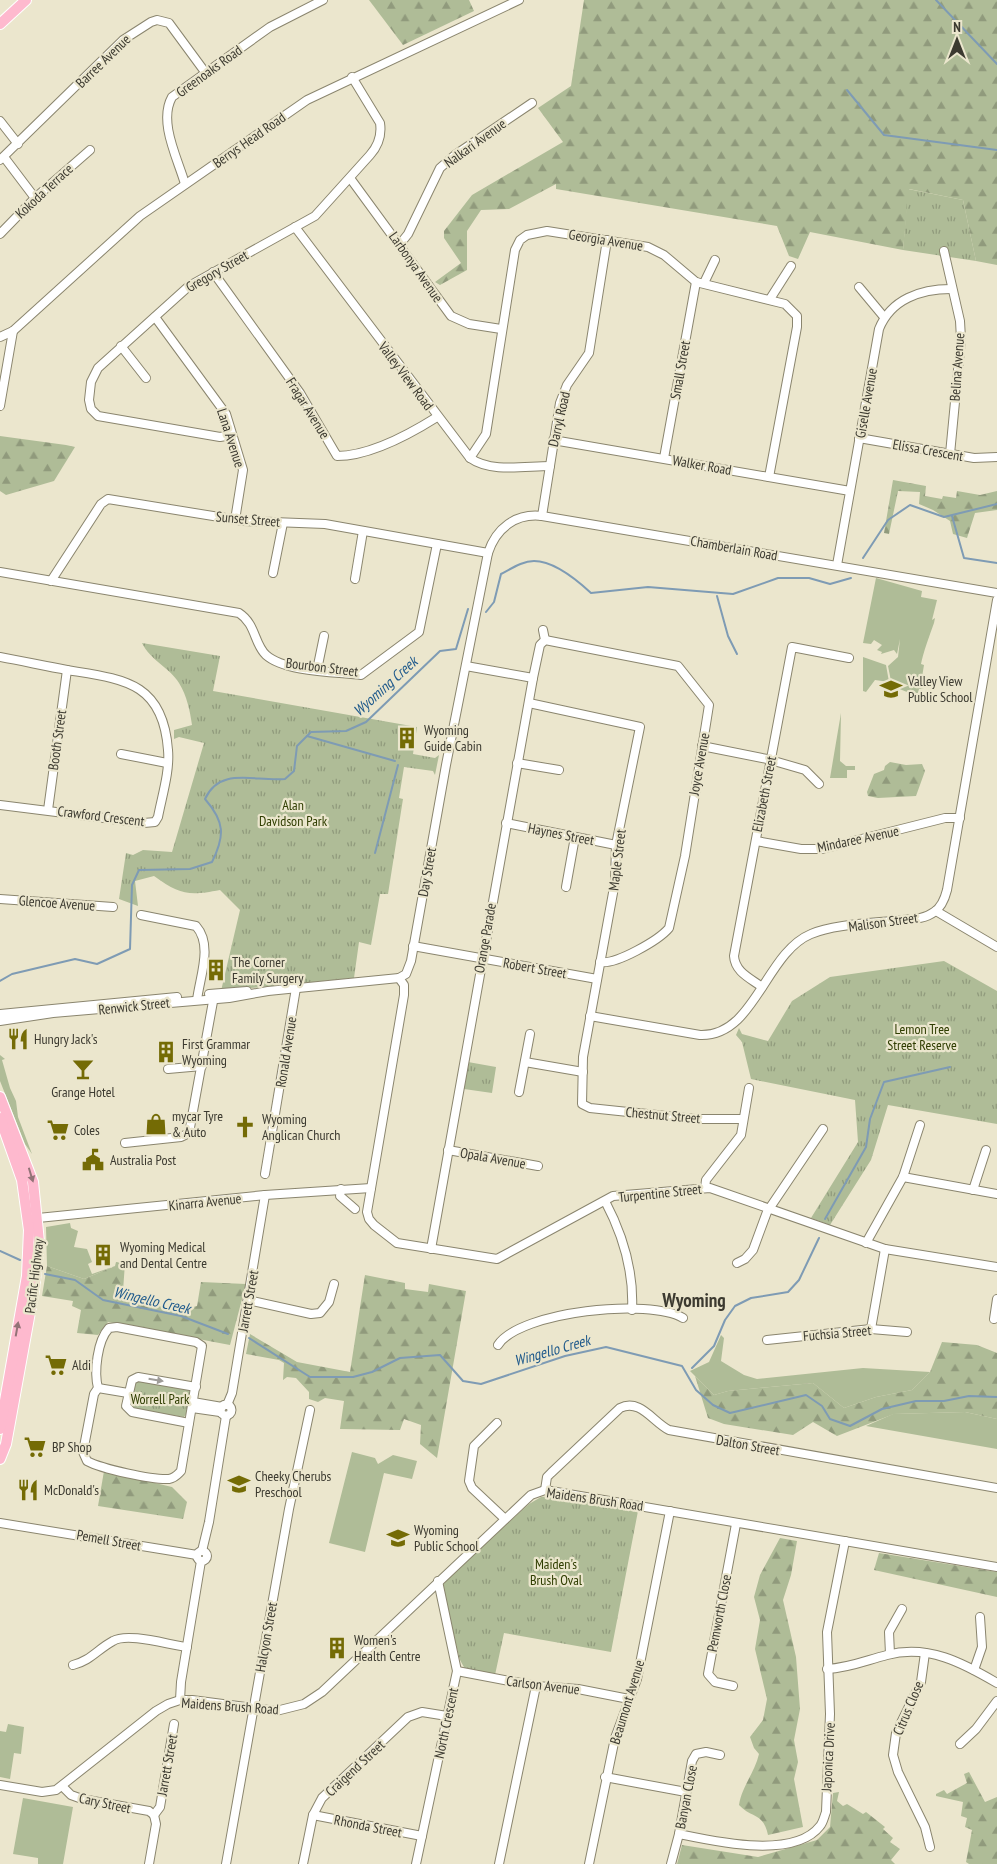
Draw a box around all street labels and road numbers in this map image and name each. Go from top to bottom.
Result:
street label: Barree Avenue [72,30,134,92]
street label: Greenoaks Road [173,41,245,101]
street label: Berrys Head Road [209,108,289,172]
street label: Nalkari Avenue [440,114,510,172]
street label: Kokoda Terrace [11,160,77,222]
street label: Georgia Avenue [567,225,645,255]
street label: Larbonya Avenue [385,228,447,306]
street label: Gregory Street [183,246,252,296]
street label: Belina Avenue [946,332,968,402]
street label: Valley View Road [374,337,438,414]
street label: Small Street [666,339,694,401]
street label: Giselle Avenue [851,366,881,439]
street label: Fragar Avenue [282,374,334,442]
street label: Darryl Road [544,390,574,448]
street label: Lana Avenue [213,406,249,470]
street label: Elissa Crescent [891,435,965,465]
street label: Walker Road [671,451,733,479]
street label: Sunset Street [215,507,281,531]
street label: Chamberlain Road [689,532,779,564]
street label: Bourbon Street [285,654,359,680]
street label: Booth Street [44,709,70,771]
street label: Joyce Avenue [684,731,713,798]
street label: Elizabeth Street [748,754,780,833]
street label: Crawford Crescent [57,802,146,830]
street label: Haynes Street [526,819,596,849]
street label: Mindaree Avenue [816,822,901,856]
street label: Maple Street [604,828,630,892]
street label: Day Street [414,846,440,898]
street label: Glencoe Avenue [18,891,96,915]
street label: Orange Parade [470,901,500,974]
street label: Malison Street [847,908,919,936]
street label: Robert Street [502,954,568,982]
street label: Renwick Street [98,993,171,1019]
street label: Ronald Avenue [272,1015,300,1089]
street label: Chestnut Street [625,1103,701,1127]
street label: Opala Avenue [459,1143,527,1173]
street label: Turpentine Street [617,1180,703,1206]
street label: Kinarra Avenue [168,1189,242,1215]
street label: Pacific Highway [20,1237,48,1314]
street label: Jarrett Street [234,1269,262,1334]
street label: Fuchsia Street [802,1321,872,1345]
street label: Dalton Street [715,1431,781,1459]
street label: Maidens Brush Road [545,1483,645,1515]
street label: Pemell Street [75,1525,143,1555]
street label: Pemworth Close [703,1573,735,1653]
street label: Halcyon Street [251,1601,281,1673]
street label: Beaumont Avenue [606,1657,648,1746]
street label: Carlson Avenue [505,1672,581,1698]
street label: Citrus Close [889,1678,928,1738]
street label: North Crescent [430,1686,462,1760]
street label: Maidens Brush Road [181,1694,279,1718]
street label: Japonica Drive [817,1722,839,1793]
street label: Jarrett Street [153,1733,181,1798]
street label: Craigend Street [322,1736,389,1800]
street label: Banyan Close [671,1763,701,1830]
street label: Cary Street [77,1789,133,1817]
street label: Rhonda Street [333,1811,404,1841]

